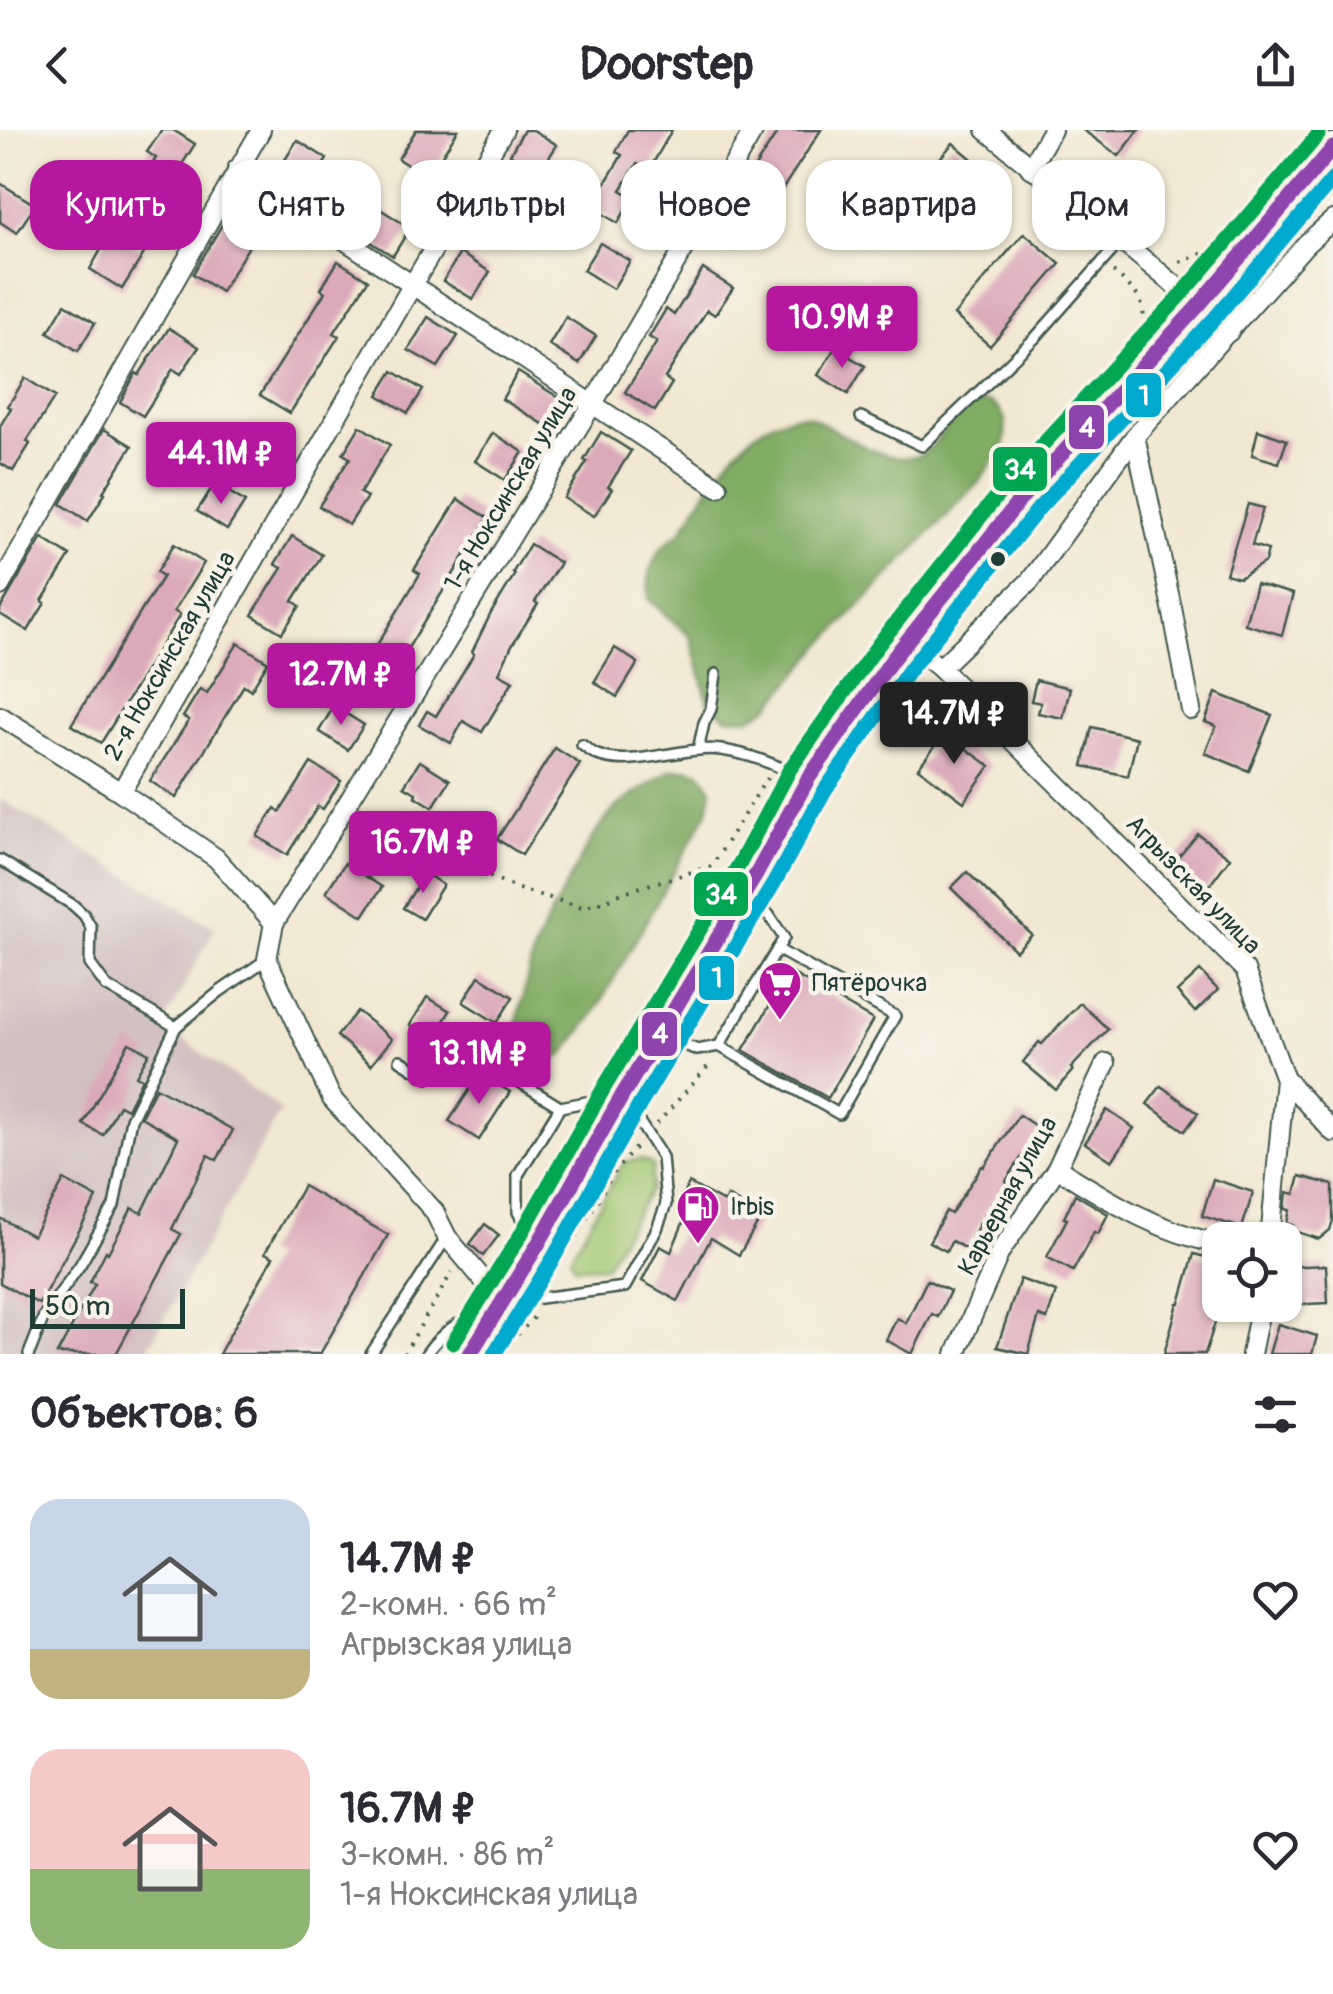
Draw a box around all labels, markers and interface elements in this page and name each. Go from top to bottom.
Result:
text: Doorstep [579,37,754,93]
icon: back [30,38,85,93]
icon: share [1248,38,1303,93]
chip: Купить [30,160,202,250]
chip: Снять [222,160,381,250]
chip: Фильтры [401,160,601,250]
chip: Новое [621,160,786,250]
chip: Квартира [806,160,1012,250]
chip: Дом [1032,160,1165,250]
pin: 10.9M ₽ [750,286,934,371]
text: 10.9M ₽ [788,298,896,338]
line badge: 1 [1124,371,1163,419]
text: 1 [1139,379,1149,414]
street label: 1-я Ноксинская улица [438,381,584,597]
line badge: 4 [1067,403,1106,451]
text: 4 [1079,411,1096,446]
pin: 44.1M ₽ [129,422,313,507]
text: 44.1M ₽ [168,434,274,474]
line badge: 34 [991,445,1049,493]
text: 34 [1004,453,1037,488]
street label: 2-я Ноксинская улица [97,546,243,766]
unlabelled marker [988,549,1008,569]
pin: 12.7M ₽ [249,643,433,728]
text: 12.7M ₽ [289,655,393,695]
pin: 14.7M ₽ [862,682,1046,767]
text: 14.7M ₽ [902,694,1006,734]
street label: Агрызская улица [1119,809,1267,961]
pin: 16.7M ₽ [331,811,515,896]
text: 16.7M ₽ [371,823,475,863]
line badge: 34 [692,870,750,918]
text: 34 [705,878,738,913]
line badge: 1 [697,954,736,1002]
supermarket icon: Пятёрочка [757,960,803,1021]
text: 1 [712,961,722,996]
place label: Пятёрочка [812,968,927,999]
line badge: 4 [640,1010,679,1058]
text: 4 [652,1017,669,1052]
pin: 13.1M ₽ [387,1022,571,1107]
text: 13.1M ₽ [429,1034,529,1074]
street label: Карьерная улица [952,1111,1064,1281]
fuel station icon: Irbis [675,1184,721,1245]
place label: Irbis [730,1192,774,1223]
map controls [1202,1222,1302,1322]
button: locate [1202,1222,1302,1322]
scale bar [30,1284,185,1328]
text: 50 m [45,1289,110,1324]
icon: filters [1248,1387,1303,1442]
text: Объектов: 6 [30,1388,258,1440]
text: 14.7M ₽ [340,1533,477,1585]
icon: home [110,1539,230,1659]
icon: heart [1248,1572,1303,1627]
text: 2-комн. · 66 m² [340,1585,557,1625]
text: Агрызская улица [340,1625,572,1665]
text: 16.7M ₽ [340,1783,477,1835]
icon: home [110,1789,230,1909]
icon: heart [1248,1822,1303,1877]
text: 3-комн. · 86 m² [340,1835,555,1875]
text: 1-я Ноксинская улица [340,1875,638,1915]

